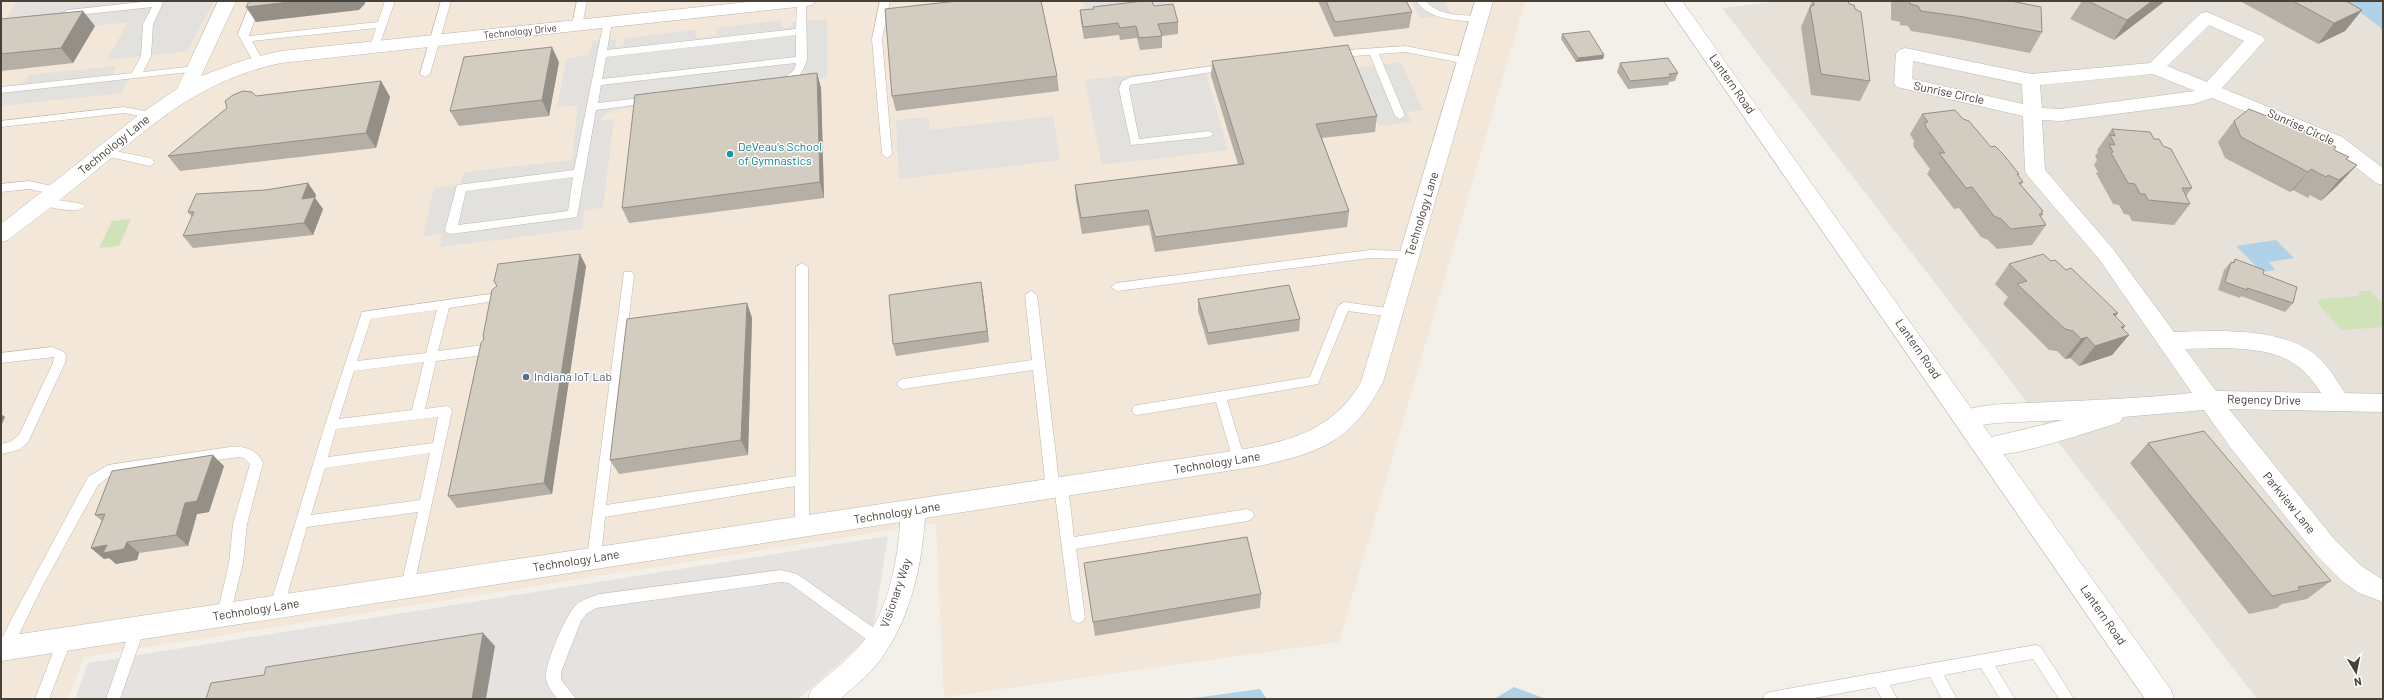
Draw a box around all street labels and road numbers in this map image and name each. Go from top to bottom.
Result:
street label: Technology Drive [483,21,557,41]
street label: Lantern Road [1707,51,1759,116]
street label: Sunrise Circle [1913,78,1986,106]
street label: Sunrise Circle [2266,105,2337,147]
street label: Technology Lane [75,111,152,177]
street label: Technology Lane [1402,170,1441,258]
street label: Lantern Road [1893,316,1945,381]
street label: Regency Drive [2227,391,2301,407]
street label: Technology Lane [1173,448,1261,476]
street label: Parkview Lane [2261,469,2319,536]
street label: Technology Lane [853,498,941,526]
street label: Technology Lane [532,546,620,574]
street label: Visionary Way [877,556,914,629]
street label: Lantern Road [2078,582,2130,647]
street label: Technology Lane [212,595,300,623]

